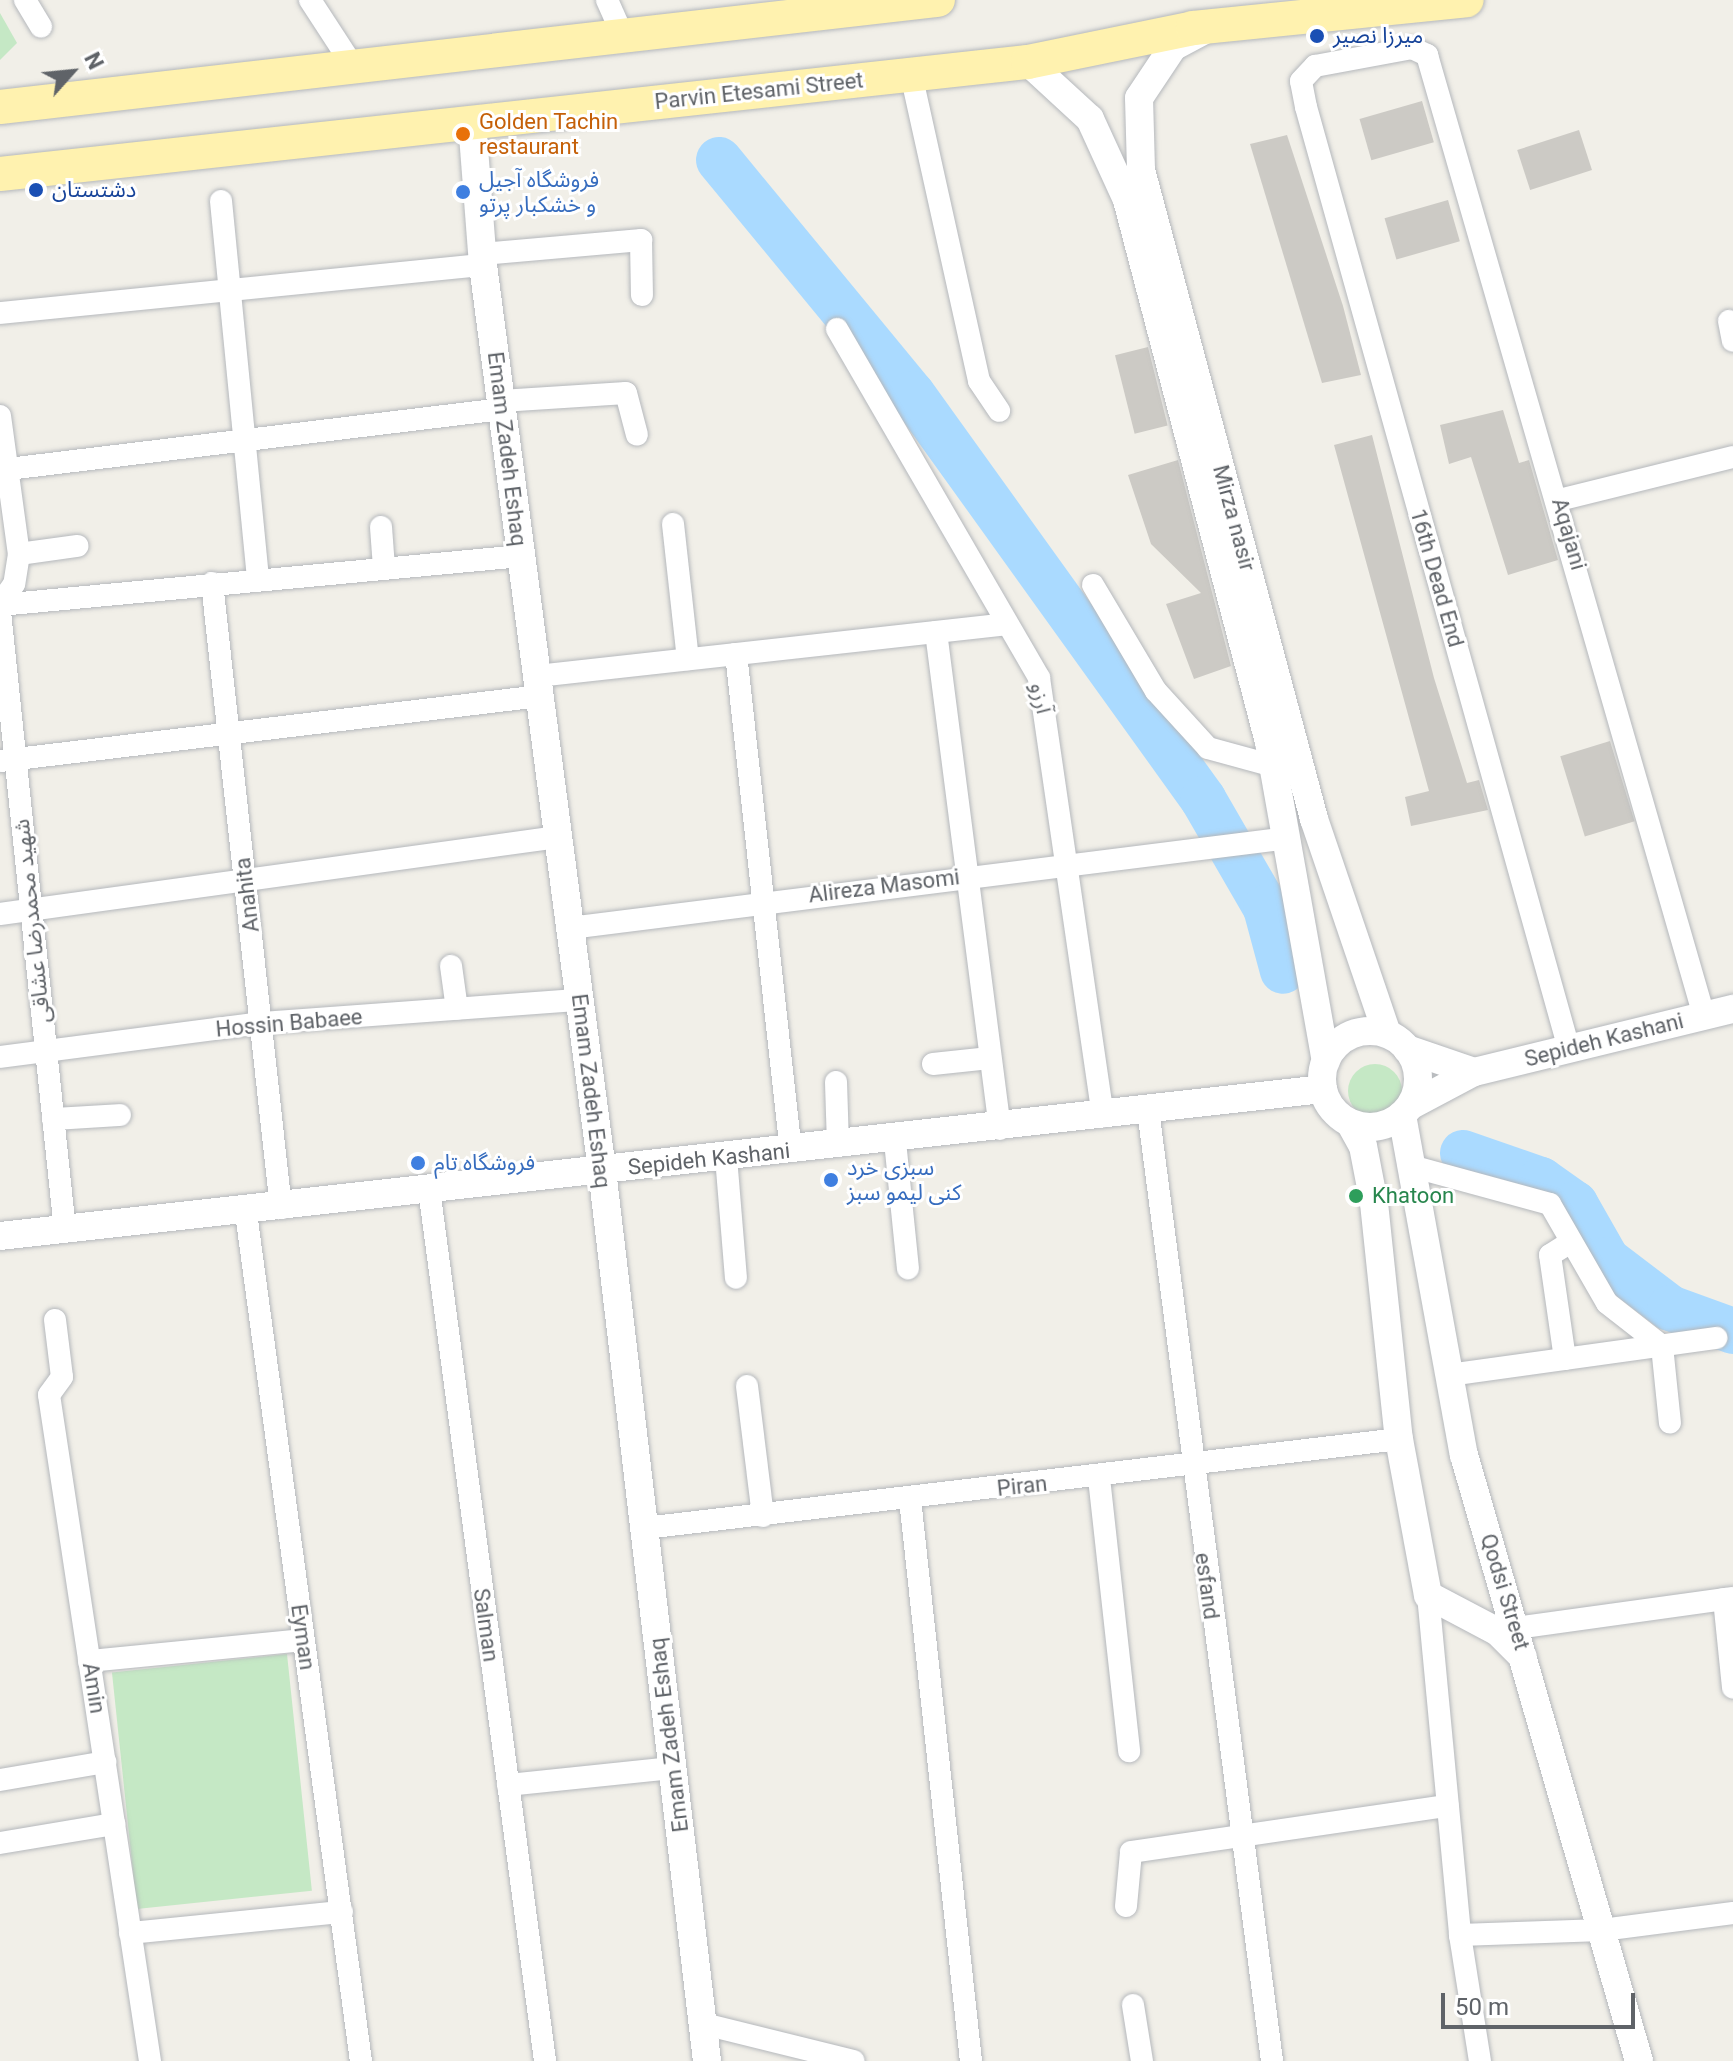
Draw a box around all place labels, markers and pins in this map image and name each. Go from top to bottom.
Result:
place label: میرزا نصیر [1333,23,1423,49]
marker: میرزا نصیر [1308,27,1326,45]
place label: Golden Tachin restaurant [479,108,619,160]
marker: Golden Tachin restaurant [454,125,472,143]
place label: فروشگاه آجیل و خشکبار پرتو [479,166,599,218]
place label: دشتستان [52,177,136,203]
marker: دشتستان [27,181,45,199]
marker: فروشگاه آجیل و خشکبار پرتو [454,183,472,201]
place label: فروشگاه تام [434,1150,535,1176]
marker: فروشگاه تام [409,1154,427,1172]
place label: سبزی خرد کنی لیمو سبز [847,1154,961,1206]
marker: سبزی خرد کنی لیمو سبز [822,1171,840,1189]
place label: Khatoon [1372,1183,1454,1209]
marker: Khatoon [1347,1187,1365,1205]

